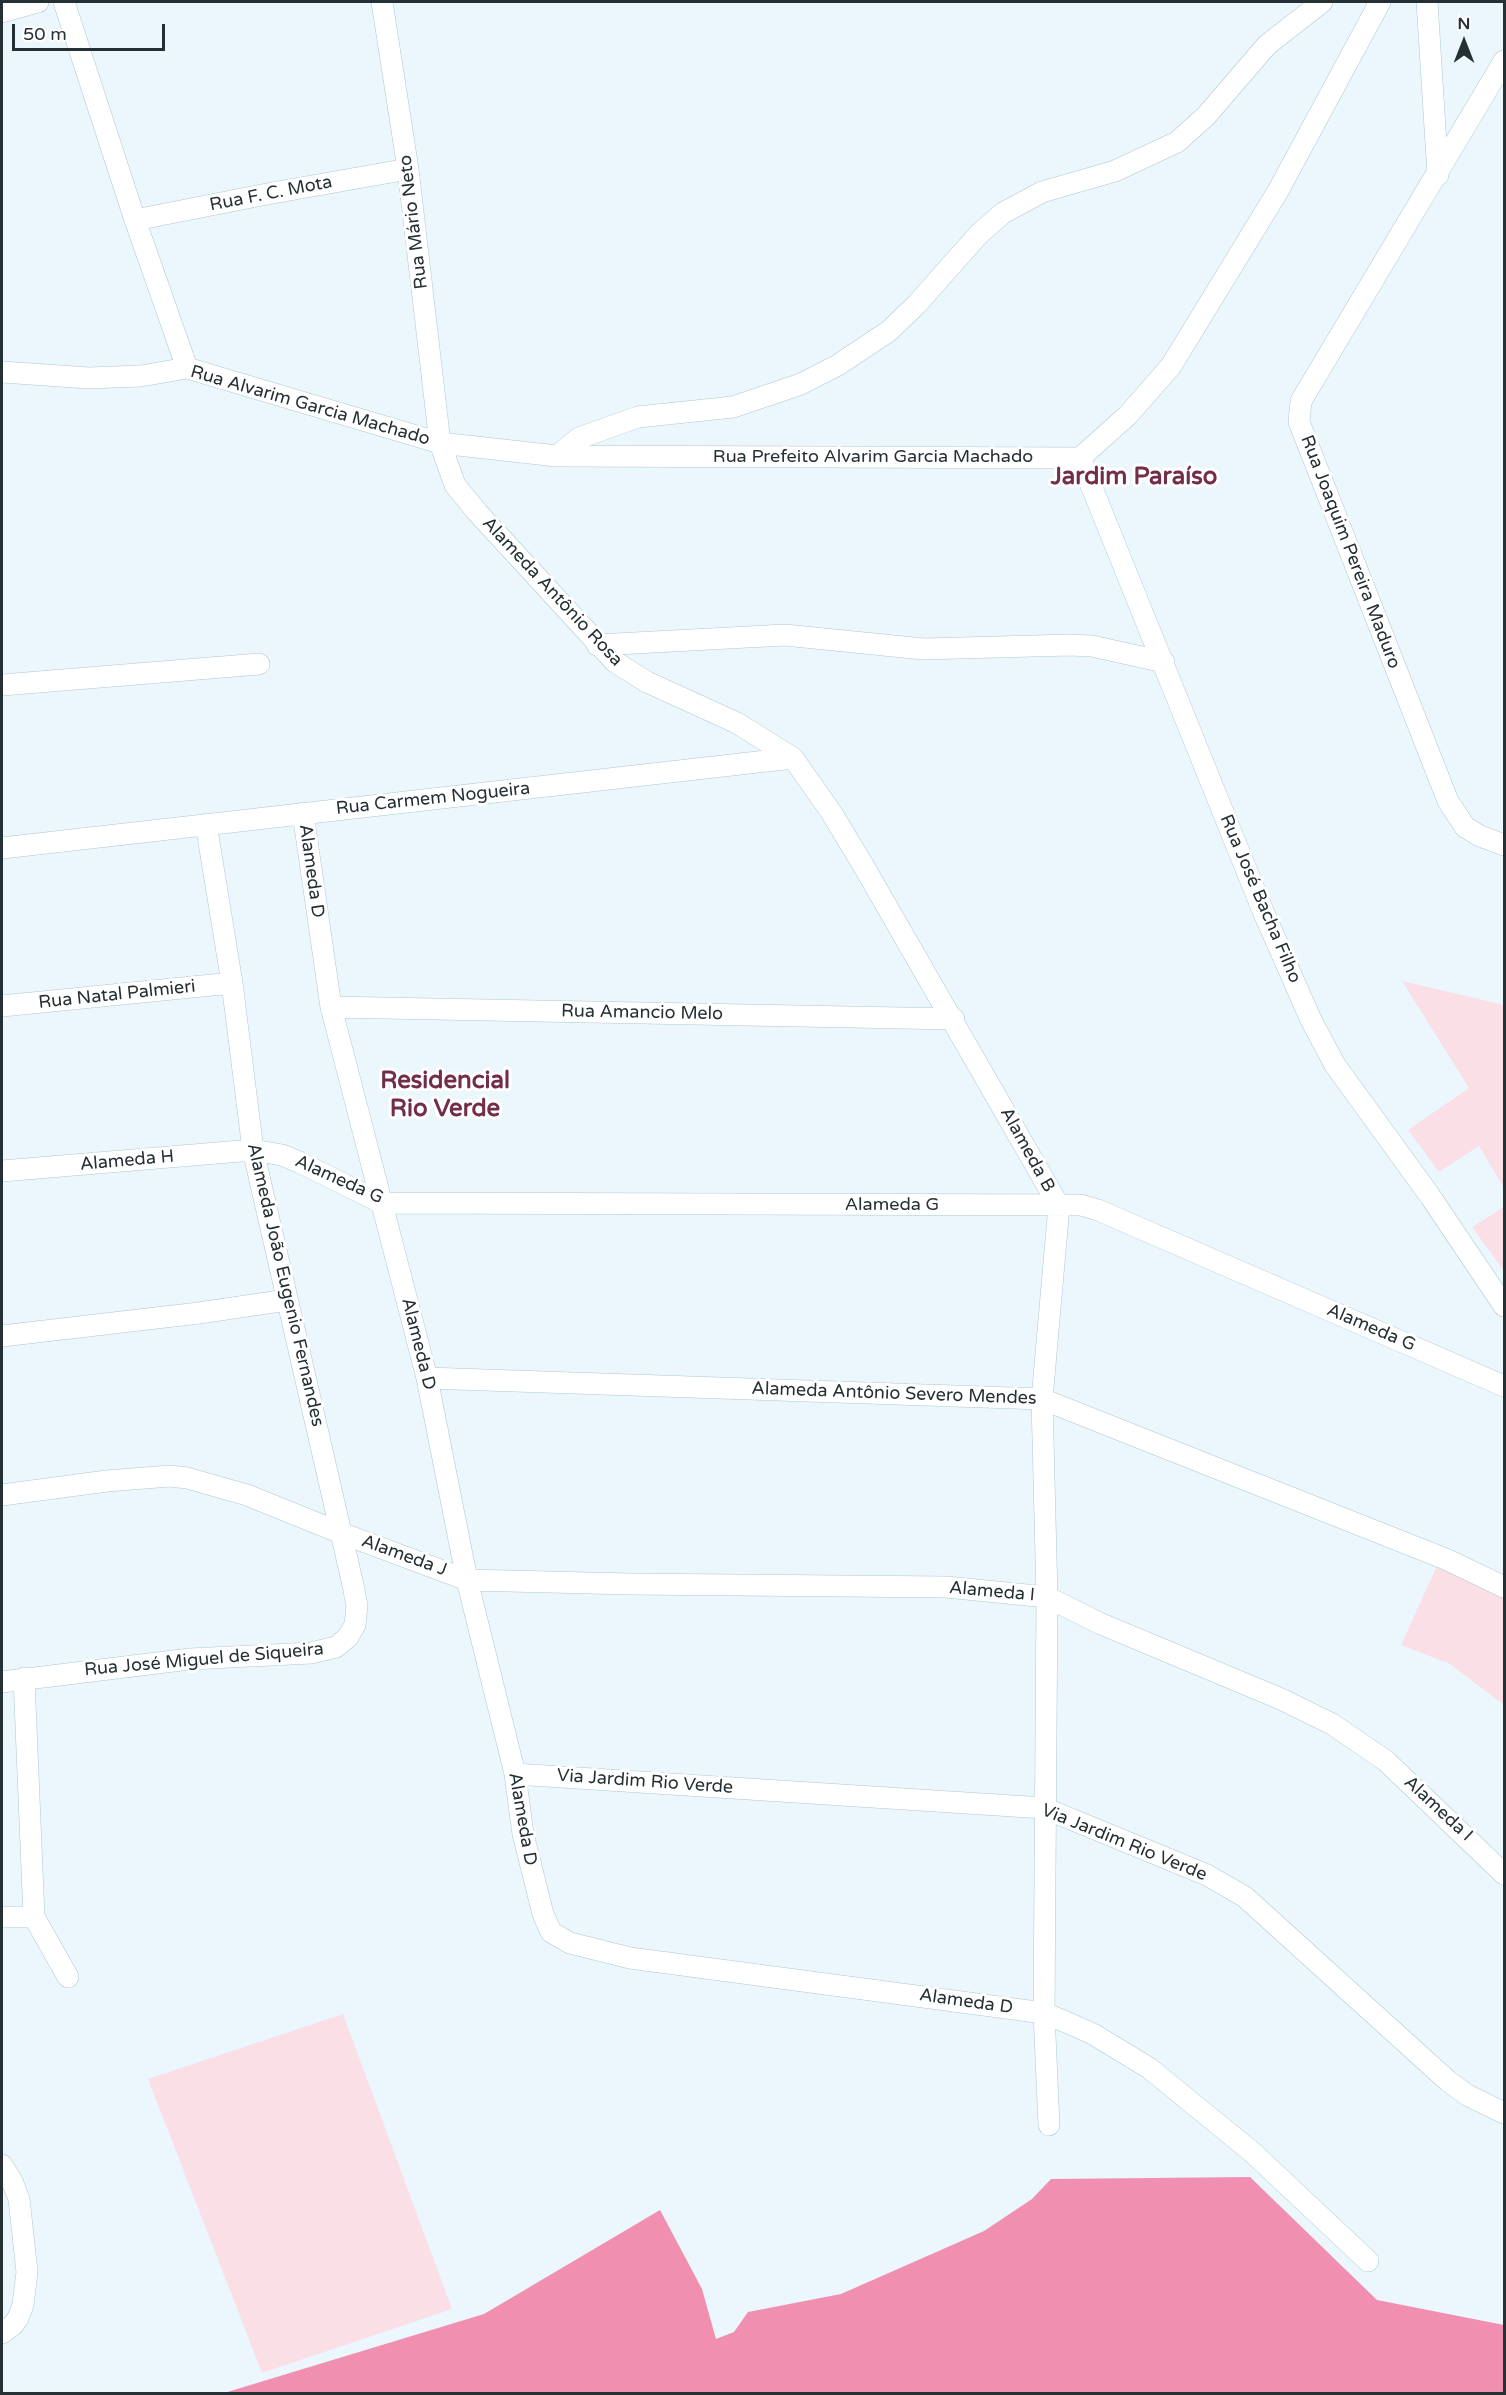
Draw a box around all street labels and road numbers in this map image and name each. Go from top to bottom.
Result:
street label: Rua Mário Neto [395,154,433,290]
street label: Rua F. C. Mota [208,172,334,216]
street label: Rua Alvarim Garcia Machado [188,361,432,451]
street label: Rua Joaquim Pereira Maduro [1295,432,1405,672]
street label: Rua Prefeito Alvarim Garcia Machado [713,446,1033,468]
street label: Alameda Antônio Rosa [477,513,627,671]
street label: Rua Carmem Nogueira [335,778,531,820]
street label: Rua José Bacha Filho [1215,811,1305,987]
street label: Alameda D [294,823,328,919]
street label: Rua Natal Palmieri [37,976,197,1014]
street label: Rua Amancio Melo [561,1001,723,1025]
street label: Alameda B [995,1104,1059,1196]
street label: Alameda João Eugenio Fernandes [242,1141,328,1429]
street label: Alameda H [79,1146,175,1176]
street label: Alameda G [291,1151,387,1209]
street label: Alameda G [845,1194,939,1216]
street label: Alameda D [396,1296,440,1392]
street label: Alameda G [1323,1300,1419,1356]
street label: Alameda Antônio Severo Mendes [751,1378,1037,1410]
street label: Alameda J [358,1531,450,1581]
street label: Alameda I [948,1577,1036,1607]
street label: Rua José Miguel de Siqueira [83,1639,325,1681]
street label: Via Jardim Rio Verde [556,1765,734,1799]
street label: Alameda D [503,1771,541,1867]
street label: Alameda I [1399,1772,1477,1846]
street label: Via Jardim Rio Verde [1038,1800,1210,1886]
street label: Alameda D [918,1985,1014,2019]

